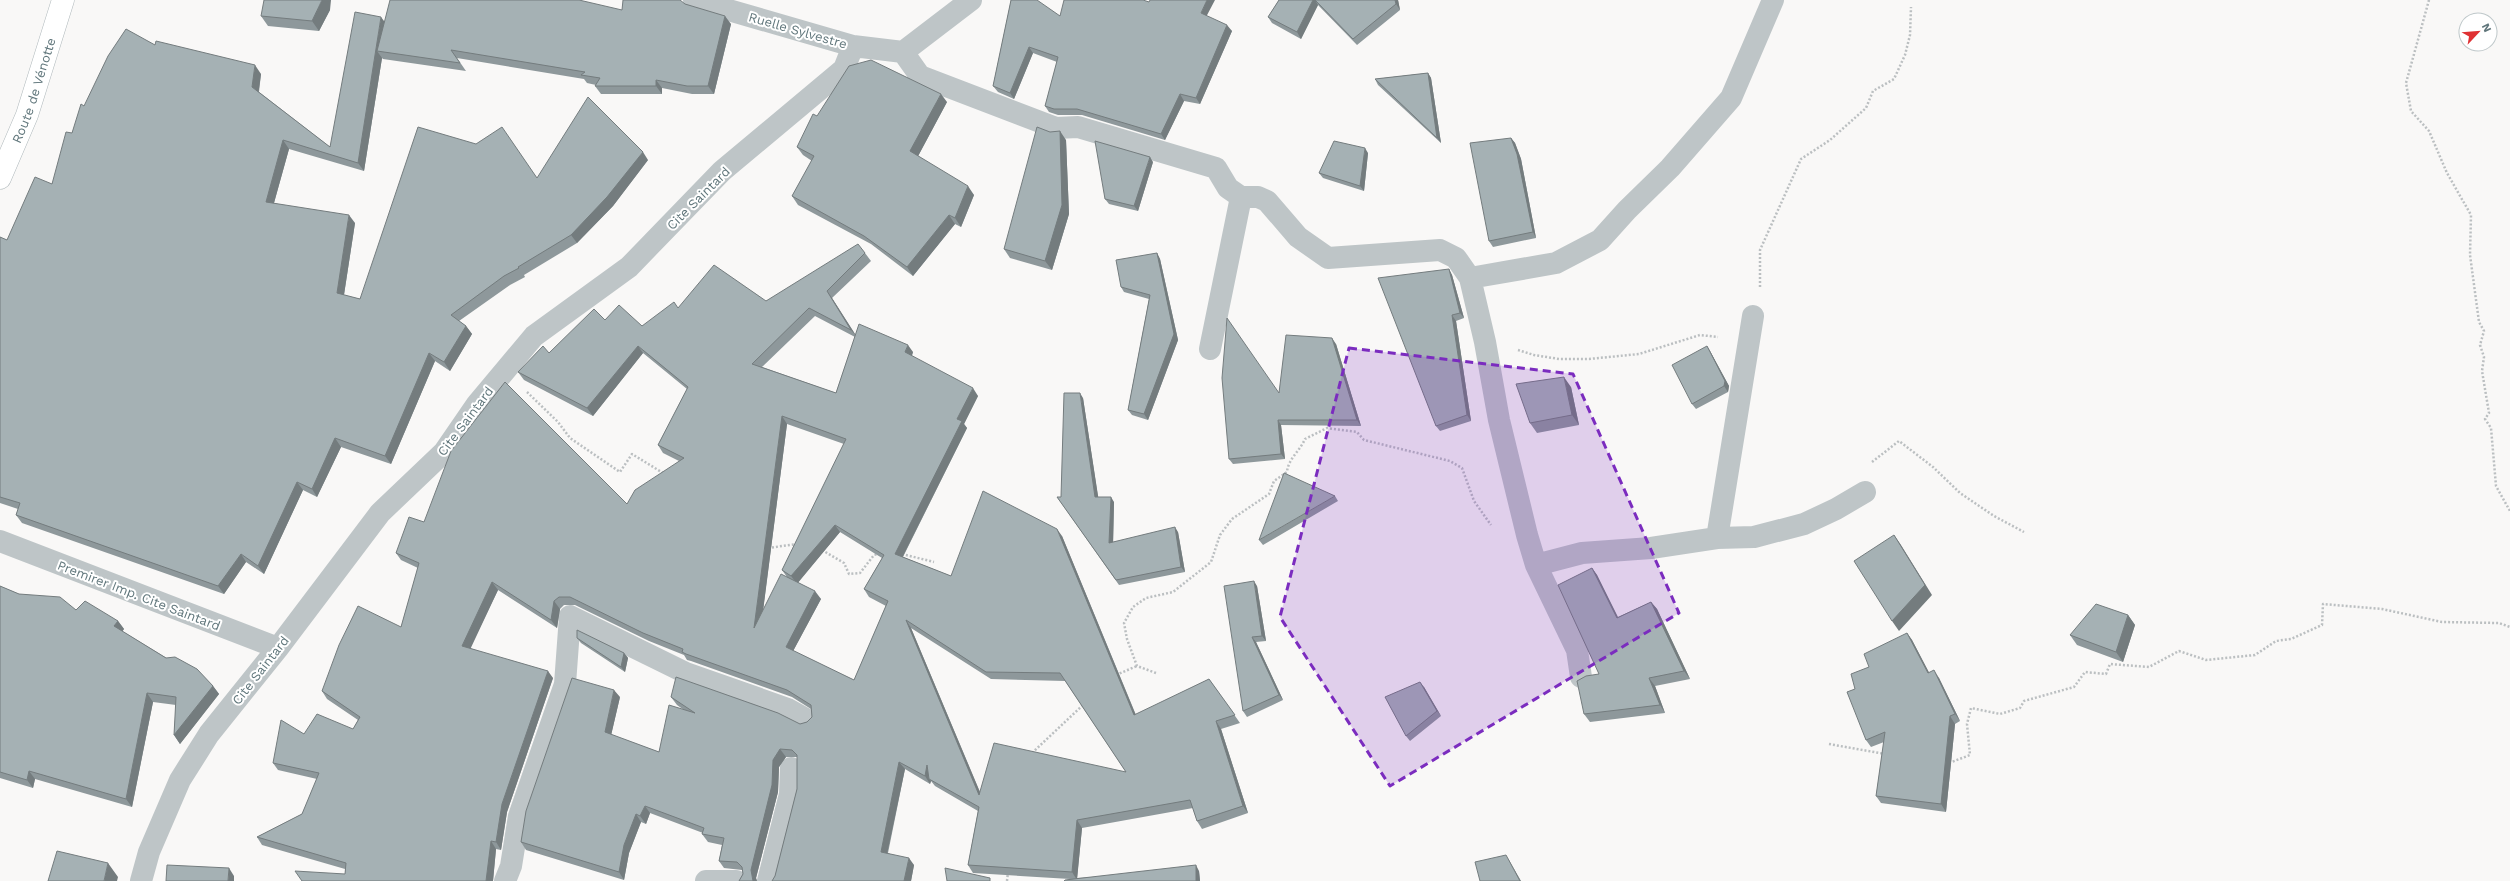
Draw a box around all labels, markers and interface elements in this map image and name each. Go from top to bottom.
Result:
street label: Ruelle Sylvestre [747,9,849,52]
north arrow [2458,12,2498,52]
text: N [2479,21,2494,34]
street label: Route de Vénotte [9,36,59,145]
street label: Cite Saintard [664,164,733,233]
street label: Cite Saintard [434,384,496,459]
street label: Premirer Imp. Cite Saintard [55,557,222,633]
street label: Cite Saintard [229,633,292,708]

